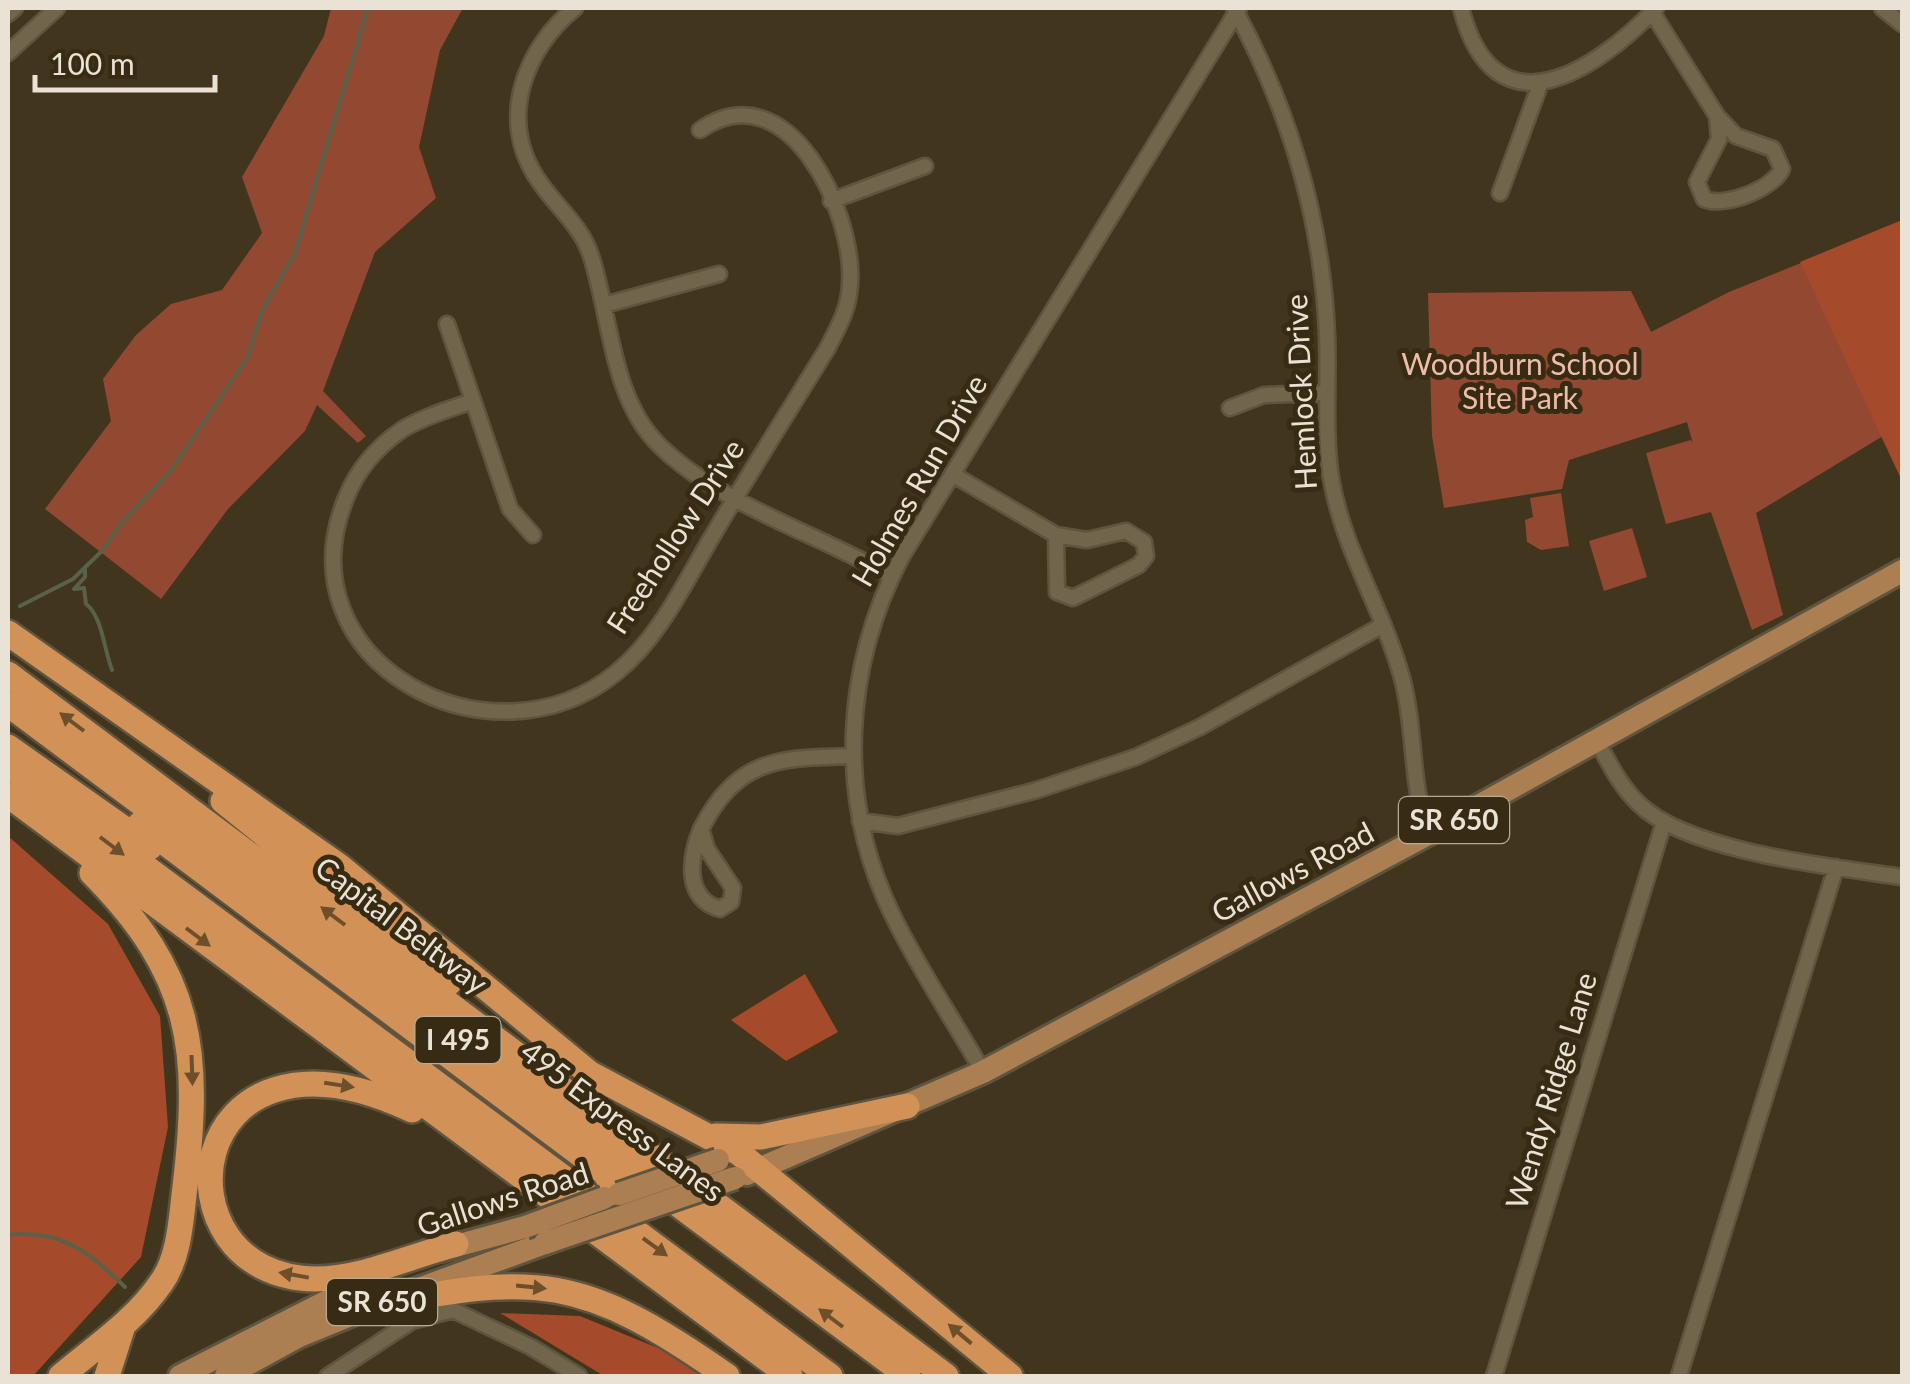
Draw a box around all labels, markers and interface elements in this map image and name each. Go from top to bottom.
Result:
scale bar [35,30,215,92]
text: 100 m [50,45,135,81]
street label: Hemlock Drive [1277,293,1323,491]
park label: Woodburn School Site Park [1401,345,1639,415]
street label: Holmes Run Drive [843,368,993,592]
street label: Freehollow Drive [598,432,751,640]
one-way arrow [59,713,85,733]
road number: SR 650 [1399,797,1509,843]
street label: Gallows Road [1205,813,1379,929]
one-way arrow [99,836,125,856]
street label: Capital Beltway [309,848,496,1001]
one-way arrow [320,907,346,927]
one-way arrow [185,926,211,946]
street label: Wendy Ridge Lane [1497,968,1603,1213]
road number: I 495 [416,1017,500,1063]
street label: 495 Express Lanes [515,1032,732,1208]
one-way arrow [184,1055,200,1087]
one-way arrow [324,1078,355,1094]
street label: Gallows Road [412,1153,593,1243]
one-way arrow [642,1237,668,1257]
one-way arrow [278,1267,309,1282]
road number: SR 650 [327,1279,437,1325]
one-way arrow [516,1279,547,1295]
one-way arrow [817,1308,844,1328]
one-way arrow [947,1324,972,1346]

